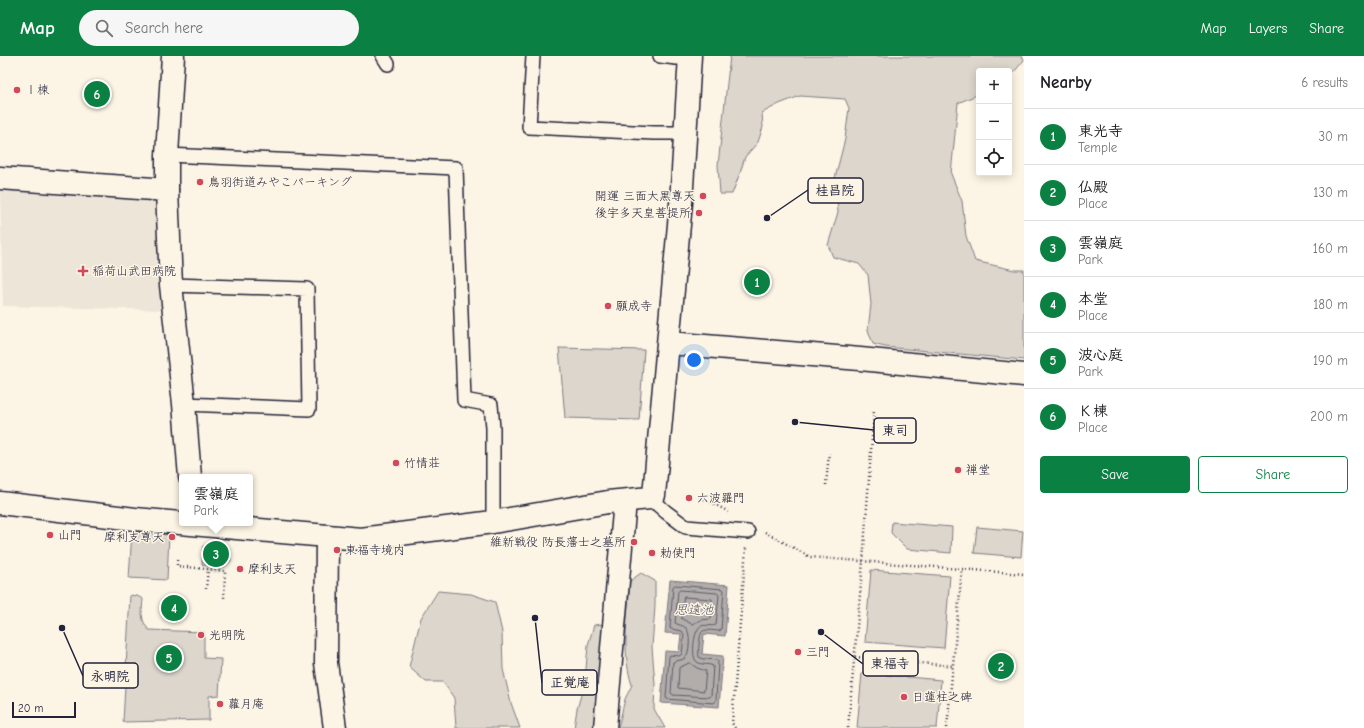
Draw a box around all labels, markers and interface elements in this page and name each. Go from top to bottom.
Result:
search box [79,10,359,46]
text: Map [20,17,55,39]
icon: search [93,17,115,39]
text: Search here [125,19,203,37]
text: Map [1200,20,1227,37]
text: Layers [1249,20,1287,37]
text: Share [1309,20,1344,37]
map controls [976,68,1012,176]
button: + [976,68,1012,104]
text: Nearby [1040,73,1091,92]
text: 6 results [1301,75,1348,90]
pin: 6 [84,79,110,109]
place label: Ⅰ棟 [25,83,49,97]
marker: Ⅰ棟 [12,85,22,95]
button: − [976,104,1012,140]
text: 東光寺 [1078,122,1123,140]
text: 1 [1050,129,1056,144]
text: 30 m [1318,129,1348,144]
button: locate [976,140,1012,176]
text: Temple [1078,140,1117,155]
place label: 鳥羽街道みやこパーキング [208,175,352,189]
marker: 鳥羽街道みやこパーキング [195,177,205,187]
callout: 桂昌院 [808,178,863,203]
text: 仏殿 [1078,178,1108,196]
text: 桂昌院 [815,183,855,198]
text: 2 [1050,185,1056,200]
text: 130 m [1313,185,1348,200]
place label: 開運 三面大黒尊天 [595,189,695,203]
marker: 開運 三面大黒尊天 [698,191,708,201]
text: Place [1078,196,1108,211]
place label: 後宇多天皇菩提所 [595,206,691,220]
marker: 後宇多天皇菩提所 [694,208,704,218]
text: 雲嶺庭 [1078,234,1123,252]
text: 3 [1050,241,1056,256]
text: 160 m [1313,241,1348,256]
text: Park [1078,252,1103,267]
place label: 稲荷山武田病院 [92,264,176,278]
marker: 稲荷山武田病院 [77,265,89,277]
pin: 1 [744,267,770,297]
text: 本堂 [1078,290,1108,308]
text: 4 [1050,297,1056,312]
text: 180 m [1313,297,1348,312]
place label: 願成寺 [616,299,652,313]
marker: 願成寺 [603,301,613,311]
text: Place [1078,308,1108,323]
text: 波心庭 [1078,346,1123,364]
your location [684,350,704,370]
text: 5 [1050,353,1056,368]
text: 190 m [1313,353,1348,368]
text: Park [1078,364,1103,379]
text: Ｋ棟 [1078,402,1108,420]
text: 6 [1050,409,1056,424]
text: 200 m [1310,409,1348,424]
callout: 東司 [874,418,916,443]
text: Place [1078,420,1108,435]
text: 東司 [882,423,908,438]
place label: 竹情荘 [404,456,440,470]
button: Save [1040,456,1190,493]
button: Share [1198,456,1348,493]
marker: 竹情荘 [391,458,401,468]
place label: 禅堂 [966,463,990,477]
marker: 禅堂 [953,465,963,475]
popup [179,474,253,526]
text: 雲嶺庭 [193,485,239,503]
place label: 六波羅門 [697,491,745,505]
marker: 六波羅門 [684,493,694,503]
text: Park [193,503,218,518]
place label: 山門 [58,528,82,542]
marker: 山門 [45,530,55,540]
place label: 摩利支尊天 [104,530,164,544]
marker: 摩利支尊天 [167,532,177,542]
place label: 維新戦役 防長藩士之墓所 [490,535,626,549]
marker: 維新戦役 防長藩士之墓所 [629,537,639,547]
pin: 3 [203,539,229,569]
place label: 東福寺境内 [345,543,405,557]
marker: 東福寺境内 [332,545,342,555]
place label: 勅使門 [660,546,696,560]
marker: 勅使門 [647,548,657,558]
place label: 摩利支天 [248,562,296,576]
marker: 摩利支天 [235,564,245,574]
pin: 4 [161,593,187,623]
water label: 思遠池 [674,602,714,617]
place label: 光明院 [209,628,245,642]
marker: 光明院 [196,630,206,640]
pin: 5 [156,643,182,673]
place label: 三門 [806,645,830,659]
marker: 三門 [793,647,803,657]
callout: 東福寺 [863,651,918,676]
pin: 2 [988,651,1014,681]
text: 東福寺 [870,656,910,671]
callout: 永明院 [83,663,138,688]
text: 永明院 [90,669,130,684]
callout: 正覚庵 [542,670,597,695]
text: 正覚庵 [550,675,590,690]
place label: 日蓮柱之碑 [912,690,972,704]
marker: 日蓮柱之碑 [899,692,909,702]
place label: 蘿月庵 [228,697,264,711]
marker: 蘿月庵 [215,699,225,709]
scale bar [12,700,76,719]
text: 20 m [18,702,43,715]

